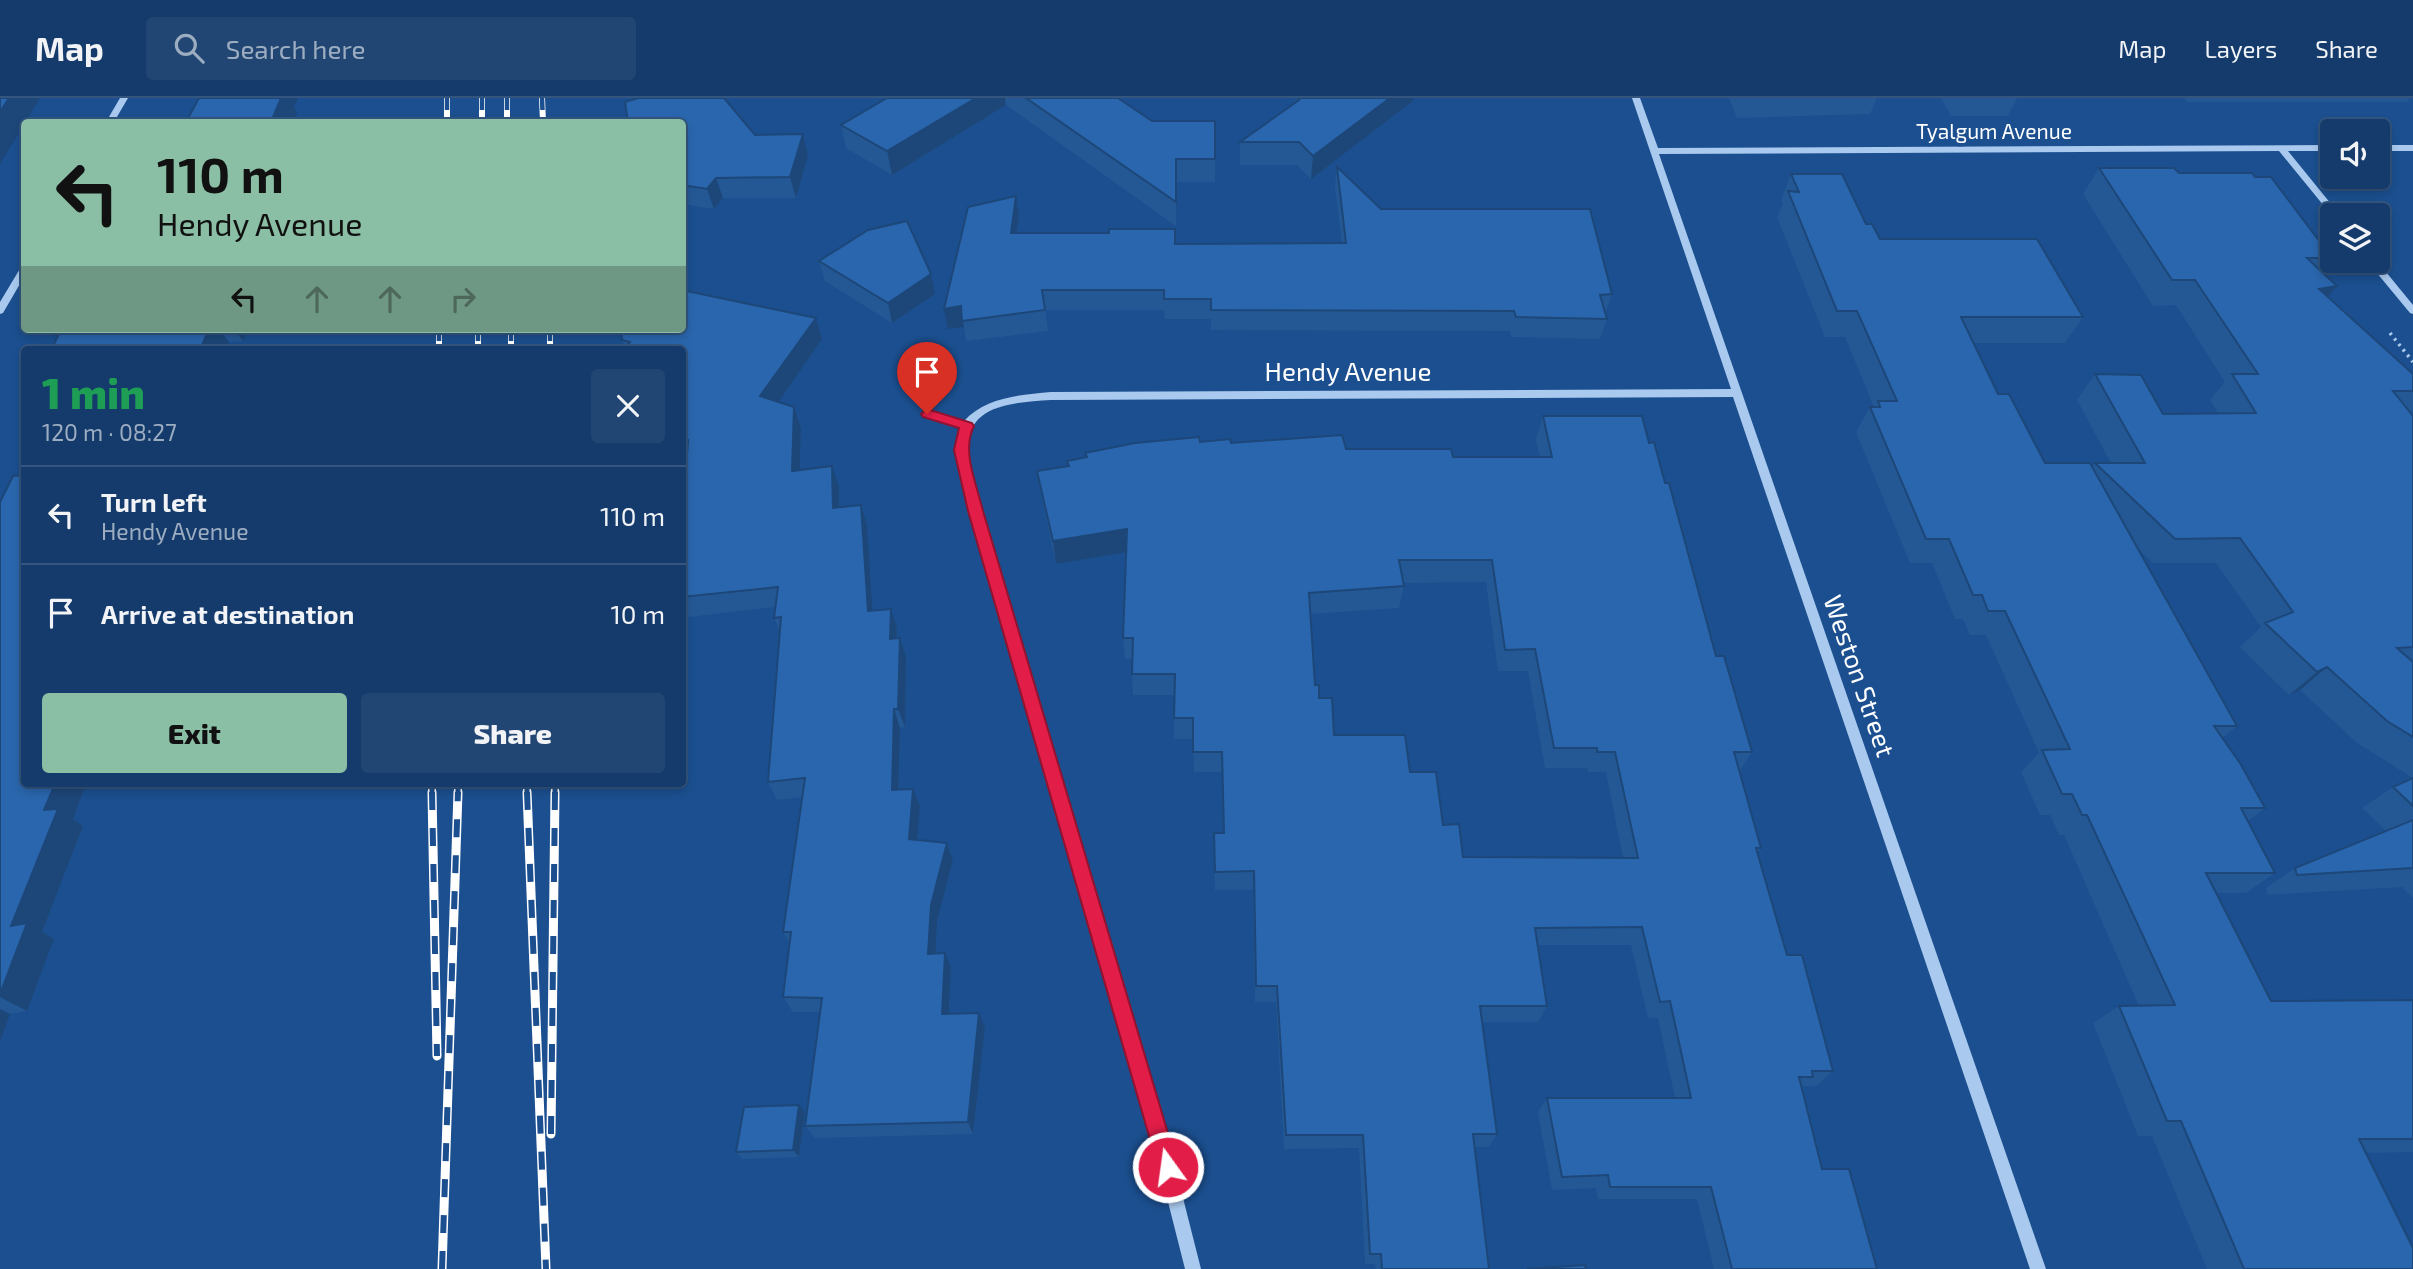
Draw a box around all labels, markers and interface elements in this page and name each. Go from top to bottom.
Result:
search box [146,17,636,80]
text: Map [35,28,104,68]
icon: search [170,29,208,67]
text: Search here [226,33,365,64]
text: Map [2118,34,2166,63]
text: Layers [2204,34,2277,63]
text: Share [2315,34,2378,63]
street label: Tyalgum Avenue [1916,118,2072,143]
map controls [2320,119,2390,273]
button: sound [2320,119,2390,189]
text: 110 m [157,144,284,203]
icon: left [42,147,133,238]
button: layers [2320,203,2390,273]
text: Hendy Avenue [157,204,362,242]
icon: left [225,280,263,318]
icon: ahead [298,280,336,318]
icon: ahead [371,280,409,318]
icon: right [444,280,482,318]
pin [897,342,957,414]
icon: arrive [908,353,946,391]
street label: Hendy Avenue [1265,355,1431,386]
text: 1 min [42,367,145,417]
button: close [591,369,665,443]
text: 120 m · 08:27 [42,418,177,446]
text: Turn left [101,486,207,517]
icon: left [42,496,80,534]
text: 110 m [600,500,665,531]
text: Hendy Avenue [101,517,249,545]
street label: Weston Street [1818,590,1903,761]
icon: arrive [42,594,80,632]
text: Arrive at destination [101,598,354,629]
text: 10 m [610,598,665,629]
button: Exit [42,693,347,773]
button: Share [361,693,665,773]
position arrow [1131,1130,1205,1204]

